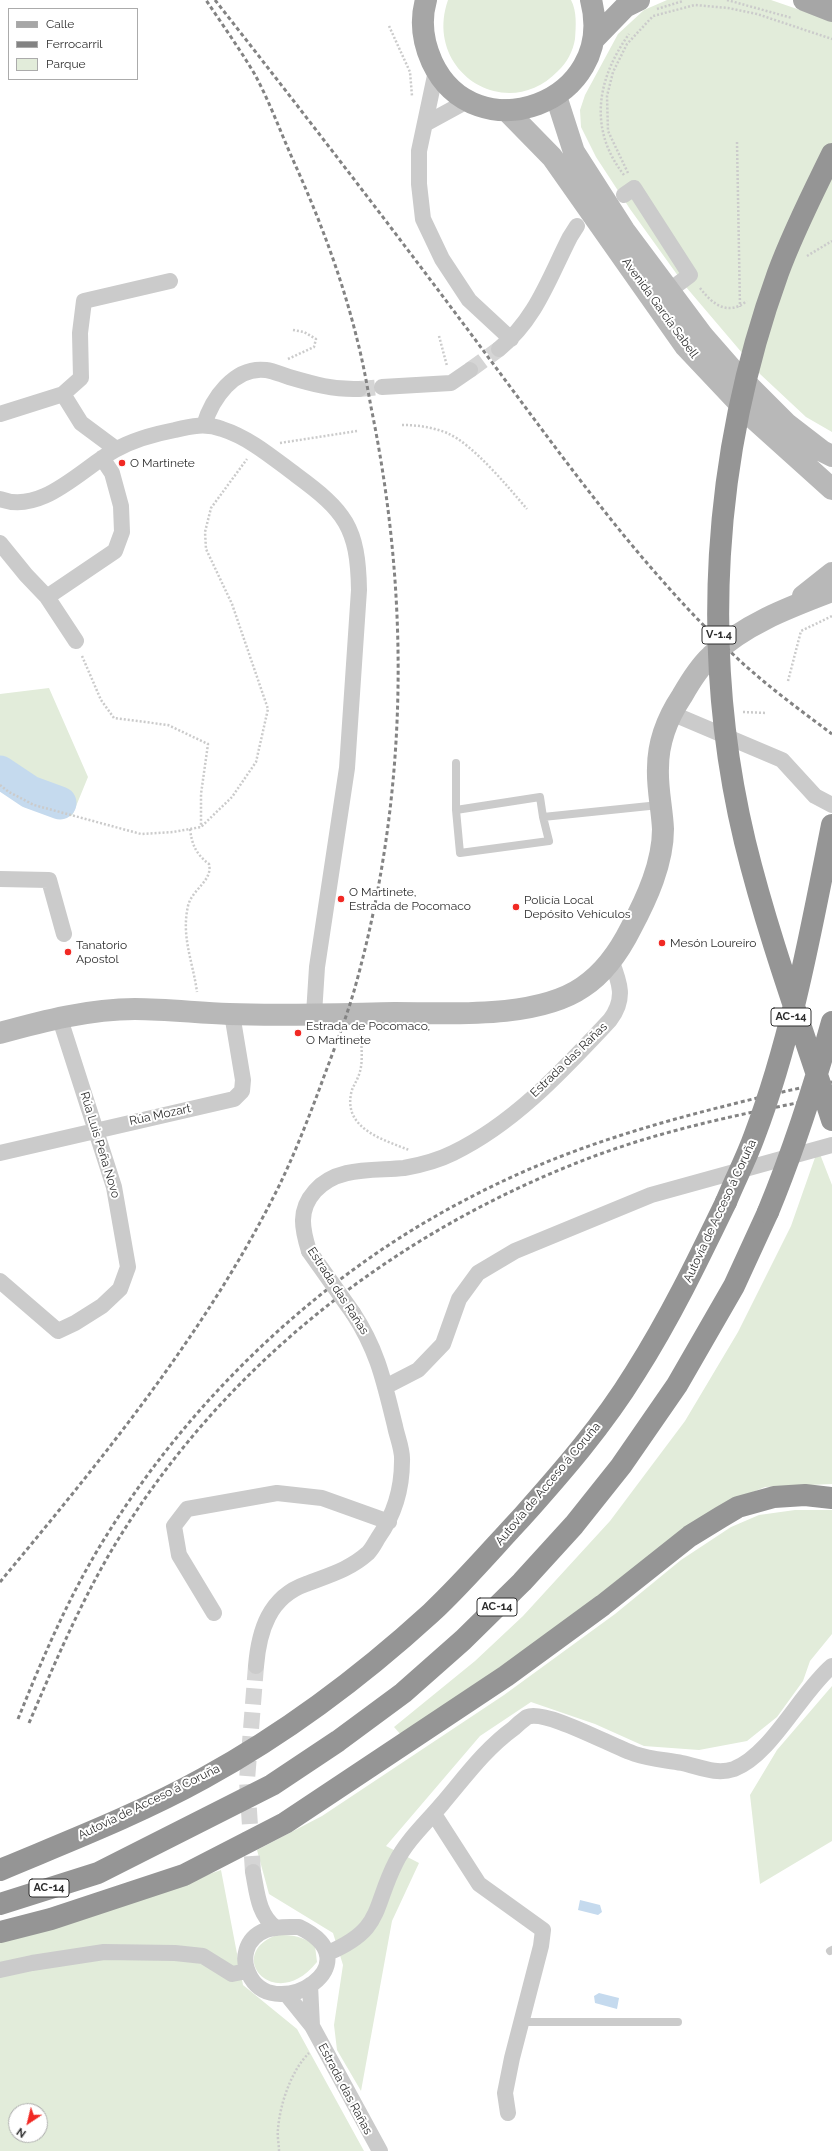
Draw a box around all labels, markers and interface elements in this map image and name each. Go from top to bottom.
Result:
legend [8,8,138,80]
text: Calle [46,17,74,31]
text: Ferrocarril [46,37,103,51]
text: Parque [46,57,86,71]
street label: Avenida García Sabell [619,255,701,361]
place label: O Martinete [130,456,195,470]
marker: O Martinete [117,458,127,468]
road number: V-1.4 [702,626,736,644]
place label: O Martinete, Estrada de Pocomaco [349,885,471,913]
place label: Policía Local Depósito Vehículos [524,893,631,921]
marker: O Martinete, Estrada de Pocomaco [336,894,346,904]
marker: Policía Local Depósito Vehículos [511,902,521,912]
place label: Mesón Loureiro [670,936,756,950]
place label: Tanatorio Apostol [76,938,127,966]
marker: Mesón Loureiro [657,938,667,948]
marker: Tanatorio Apostol [63,947,73,957]
road number: AC-14 [771,1008,811,1026]
place label: Estrada de Pocomaco, O Martinete [306,1019,430,1047]
street label: Estrada das Rañas [528,1020,610,1100]
marker: Estrada de Pocomaco, O Martinete [293,1028,303,1038]
street label: Rúa Luis Peña Novo [77,1090,123,1200]
street label: Rúa Mozart [128,1101,192,1129]
street label: Autovía de Acceso á Coruña [681,1137,759,1285]
street label: Estrada das Rañas [304,1245,372,1337]
street label: Autovía de Acceso á Coruña [492,1420,604,1548]
road number: AC-14 [477,1598,517,1616]
street label: Autovía de Acceso á Coruña [76,1761,222,1843]
road number: AC-14 [29,1879,69,1897]
street label: Estrada das Rañas [315,2041,375,2137]
north arrow [8,2103,48,2143]
text: N [14,2125,29,2140]

